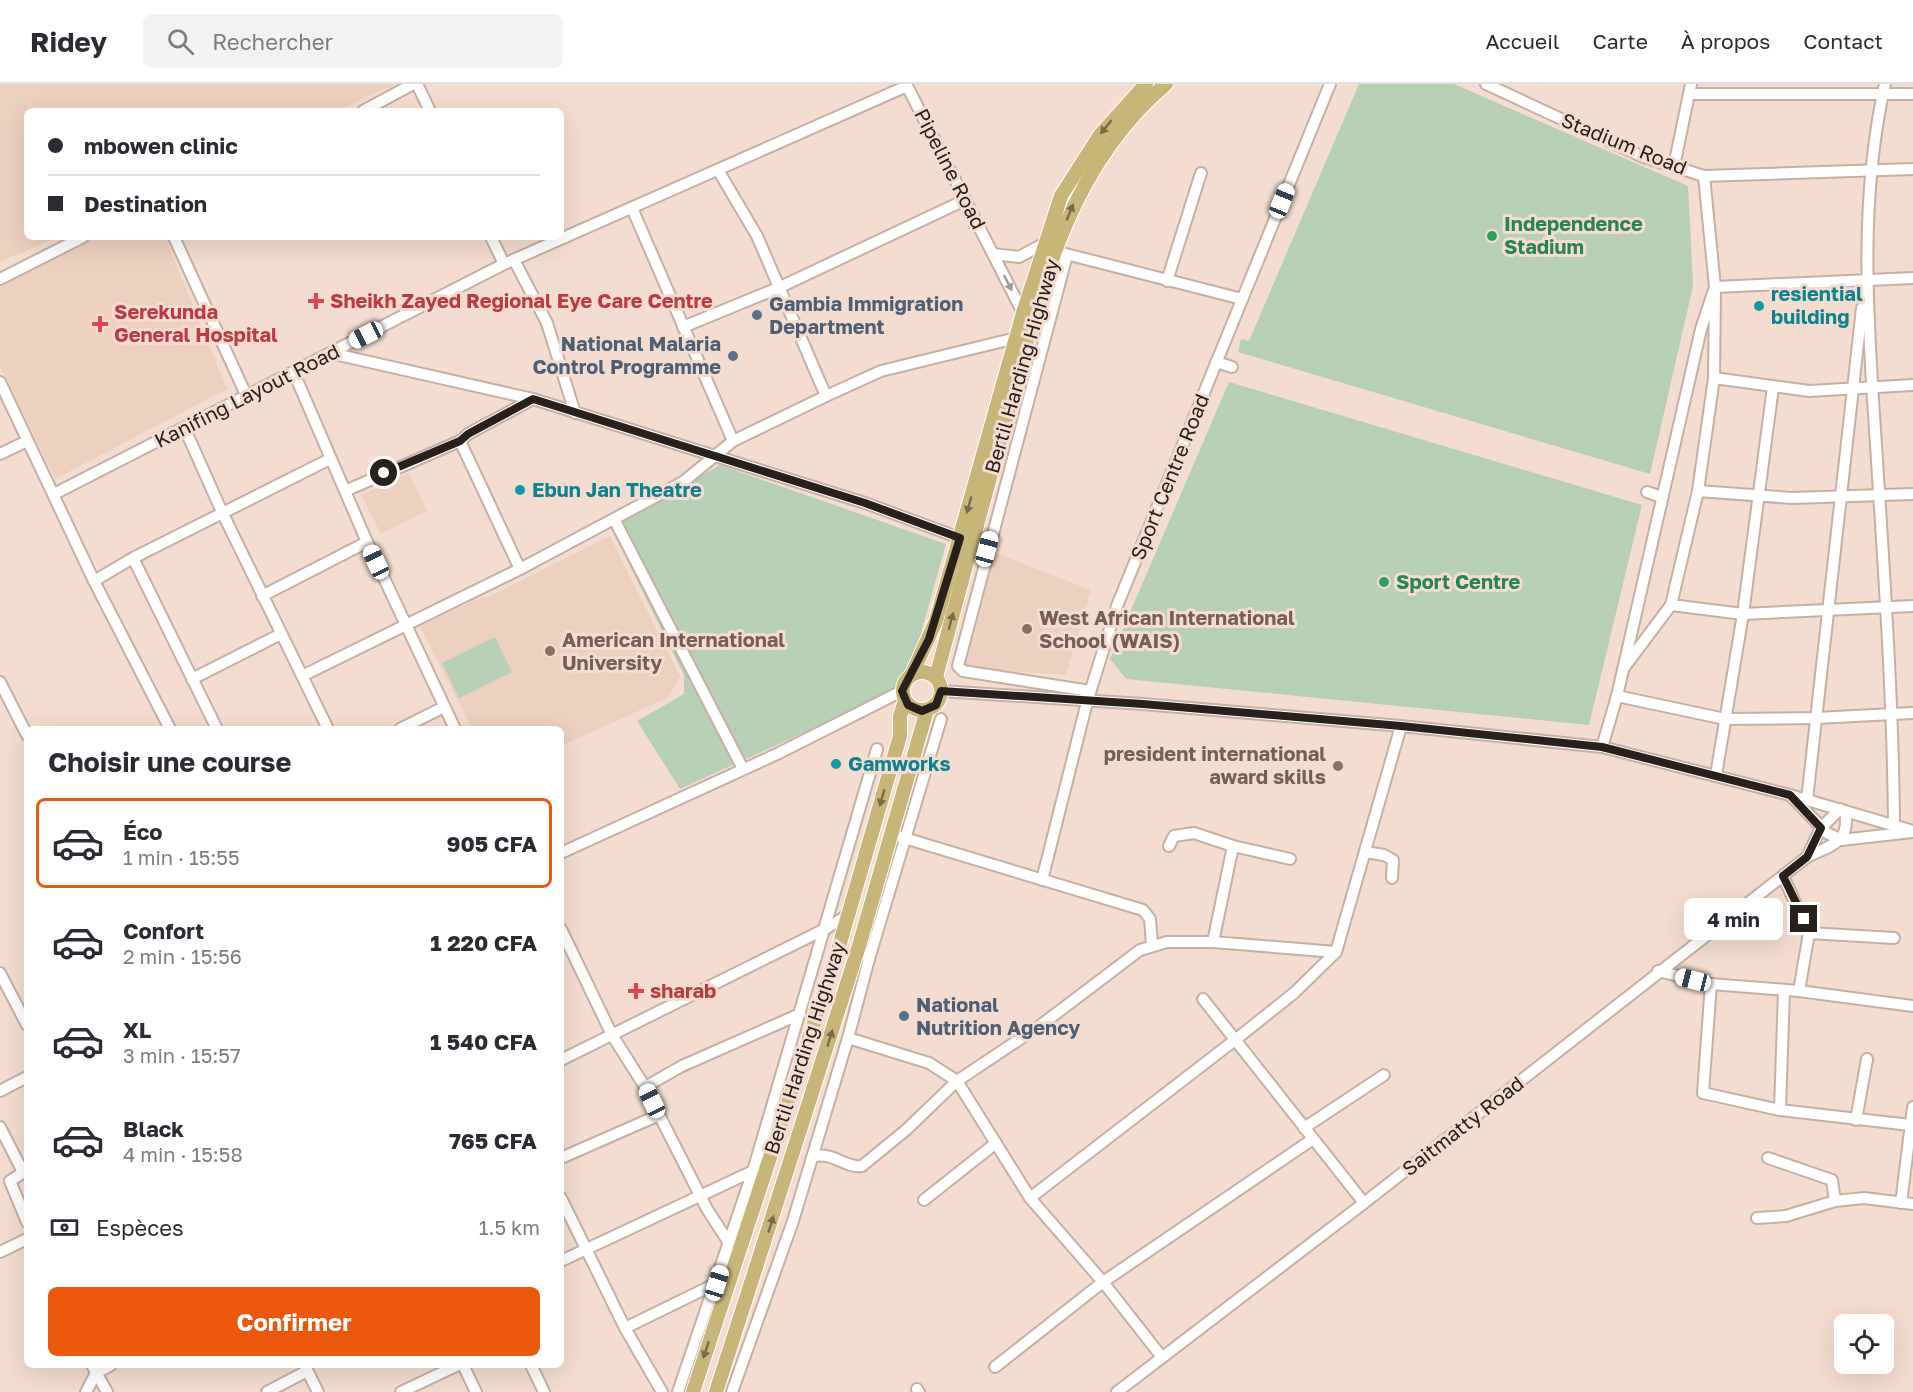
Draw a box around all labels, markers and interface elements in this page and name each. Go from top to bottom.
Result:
search box [143,14,563,68]
text: Ridey [30,25,107,58]
icon: search [164,25,197,58]
text: Rechercher [212,28,333,55]
text: Accueil [1486,28,1559,54]
text: Carte [1592,28,1648,54]
text: À propos [1681,28,1770,54]
text: Contact [1803,28,1883,54]
street label: Pipeline Road [910,104,992,233]
street label: Stadium Road [1558,107,1691,179]
one-way arrow [1099,119,1112,135]
text: mbowen clinic [84,132,238,159]
car [1267,181,1297,221]
text: Destination [84,190,207,217]
one-way arrow [1066,203,1075,221]
place label: Independence Stadium [1504,211,1643,258]
marker: Independence Stadium [1485,229,1499,243]
street label: Bertil Harding Highway [979,256,1063,476]
one-way arrow [1003,275,1012,292]
place label: resiential building [1771,281,1863,328]
place label: Sheikh Zayed Regional Eye Care Centre [330,288,713,312]
place label: Gambia Immigration Department [769,291,963,338]
marker: Sheikh Zayed Regional Eye Care Centre [307,292,325,310]
place label: Serekunda General Hospital [114,299,278,346]
marker: resiential building [1752,299,1766,313]
marker: Gambia Immigration Department [750,308,764,322]
marker: Serekunda General Hospital [91,315,109,333]
car [346,319,386,351]
place label: National Malaria Control Programme [532,331,721,378]
street label: Kanifing Layout Road [150,338,343,452]
marker: National Malaria Control Programme [726,349,740,363]
street label: Sport Centre Road [1125,390,1213,563]
route start [370,459,397,486]
place label: Ebun Jan Theatre [532,477,702,501]
marker: Ebun Jan Theatre [513,483,527,497]
one-way arrow [964,496,973,514]
car [974,529,1000,569]
car [360,542,392,582]
place label: Sport Centre [1396,569,1521,593]
marker: Sport Centre [1377,575,1391,589]
place label: West African International School (WAIS) [1039,605,1295,652]
one-way arrow [947,612,956,630]
marker: West African International School (WAIS) [1020,622,1034,636]
place label: American International University [562,627,785,674]
marker: American International University [543,644,557,658]
place label: president international award skills [1104,741,1326,788]
text: Choisir une course [48,746,291,778]
place label: Gamworks [848,751,951,775]
marker: Gamworks [829,757,843,771]
marker: president international award skills [1331,759,1345,773]
one-way arrow [877,789,886,807]
icon: car [51,816,105,870]
text: Éco [123,818,162,845]
text: 905 CFA [447,830,537,857]
text: 1 min · 15:55 [123,845,240,869]
callout: 4 min [1684,898,1783,940]
route end [1790,905,1817,932]
text: 4 min [1707,907,1760,931]
icon: car [51,915,105,969]
text: Confort [123,917,204,944]
text: 1 220 CFA [430,929,537,956]
street label: Bertil Harding Highway [758,938,850,1157]
text: 2 min · 15:56 [123,944,242,968]
car [1673,967,1713,993]
place label: sharab [650,978,716,1002]
marker: sharab [627,982,645,1000]
place label: National Nutrition Agency [916,992,1080,1039]
marker: National Nutrition Agency [897,1009,911,1023]
icon: car [51,1014,105,1068]
text: XL [123,1016,151,1043]
text: 1 540 CFA [430,1028,537,1055]
one-way arrow [826,1029,835,1047]
text: 3 min · 15:57 [123,1043,241,1067]
street label: Saitmatty Road [1397,1070,1528,1180]
car [636,1081,668,1121]
icon: car [51,1113,105,1167]
text: Black [123,1115,184,1142]
text: 765 CFA [449,1127,537,1154]
text: 4 min · 15:58 [123,1142,243,1166]
icon: cash [48,1211,81,1244]
text: Espèces [96,1214,184,1241]
text: 1.5 km [479,1215,540,1239]
one-way arrow [767,1215,776,1233]
car [703,1263,731,1303]
button: Confirmer [48,1287,540,1356]
map controls [1834,1314,1894,1374]
button: locate [1834,1314,1894,1374]
one-way arrow [701,1341,710,1359]

